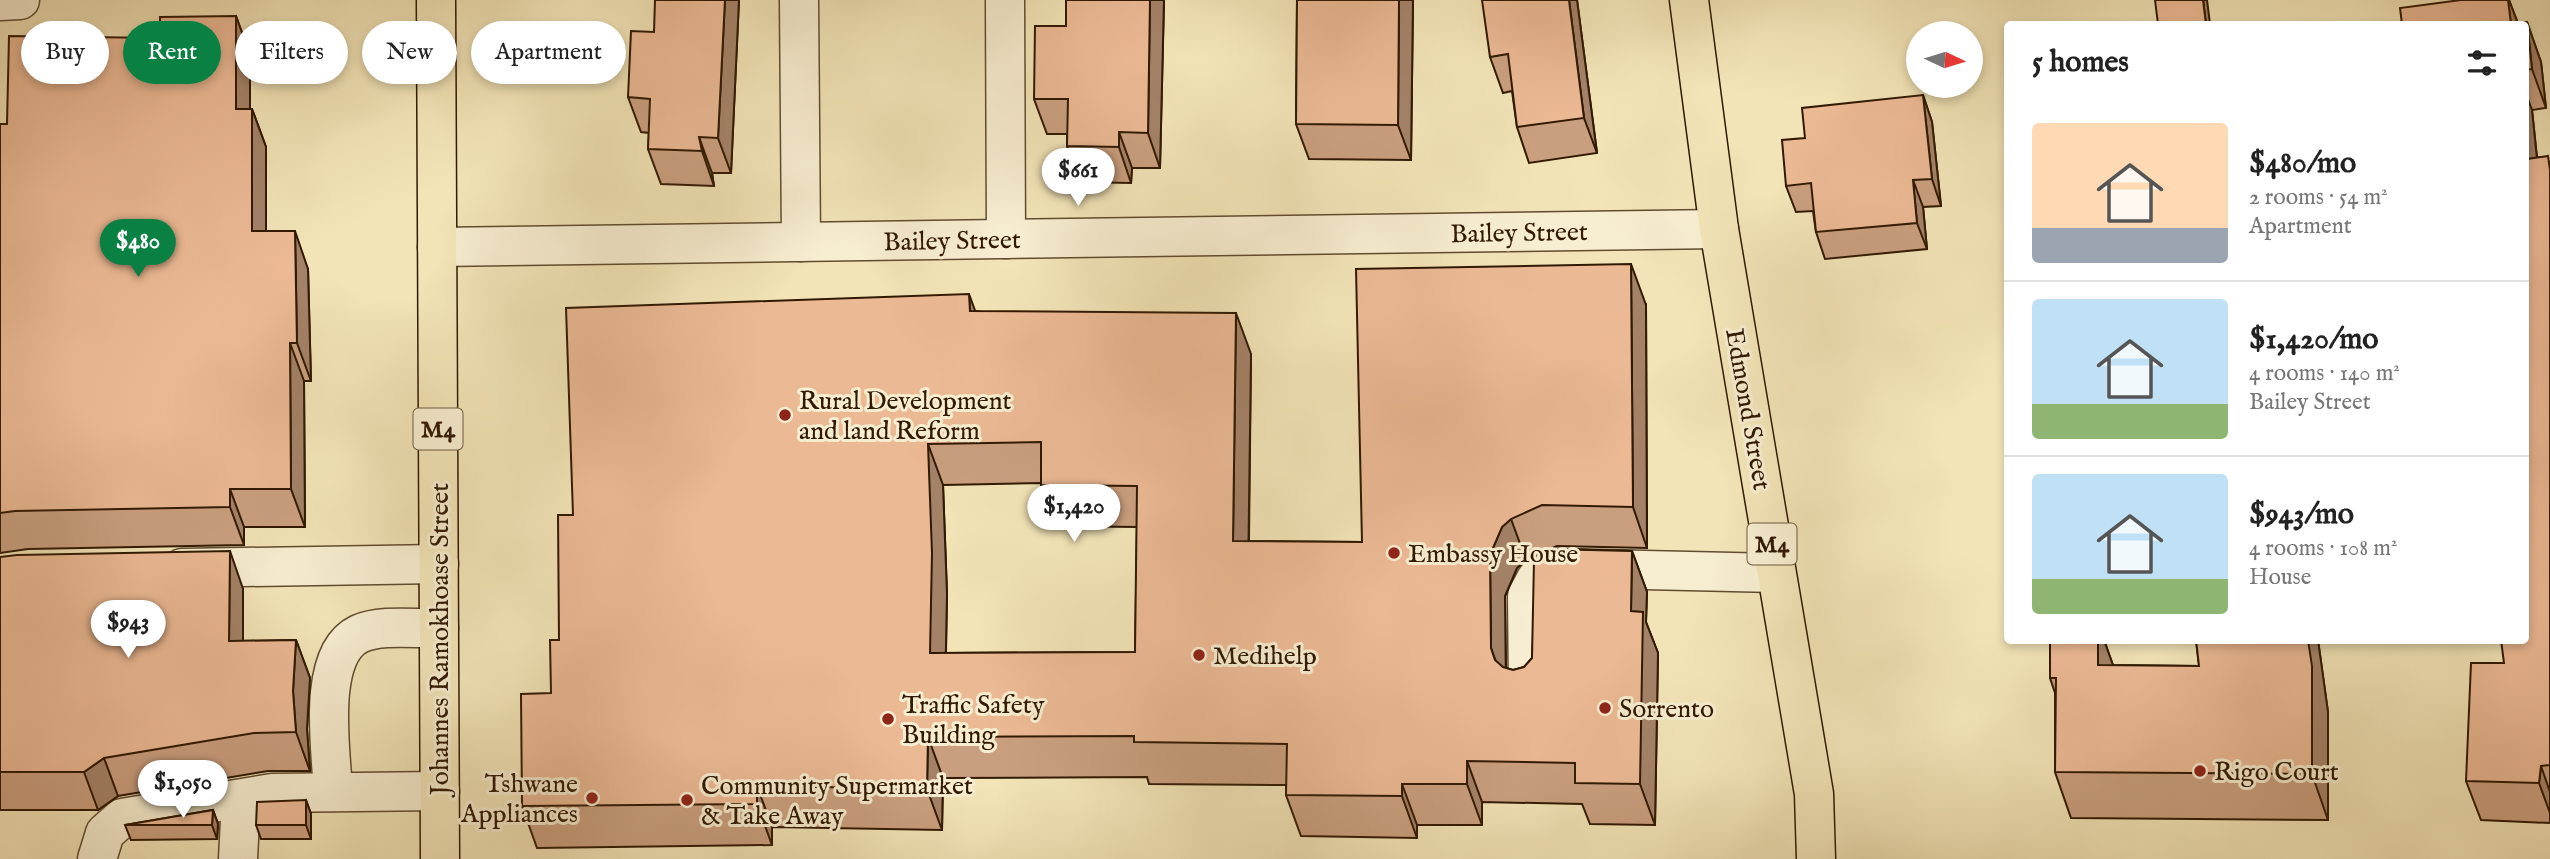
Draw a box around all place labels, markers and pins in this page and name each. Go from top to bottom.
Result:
pin: $661 [1037,148,1119,208]
pin: $480 [97,219,179,279]
place label: Rural Development and land Reform [799,385,1012,448]
marker: Rural Development and land Reform [777,407,793,423]
pin: $1,420 [1017,484,1131,544]
place label: Embassy House [1408,538,1578,571]
marker: Embassy House [1386,545,1402,561]
pin: $943 [87,600,169,660]
place label: Medihelp [1213,640,1317,673]
marker: Medihelp [1191,647,1207,663]
place label: Traffic Safety Building [902,689,1045,752]
place label: Sorrento [1619,693,1714,726]
marker: Sorrento [1597,700,1613,716]
marker: Traffic Safety Building [880,711,896,727]
place label: Rigo Court [2214,756,2339,789]
pin: $1,050 [126,760,240,820]
marker: Rigo Court [2192,763,2208,779]
place label: Tshwane Appliances [460,768,578,831]
place label: Community Supermarket & Take Away [701,770,973,833]
marker: Tshwane Appliances [584,790,600,806]
marker: Community Supermarket & Take Away [679,792,695,808]

